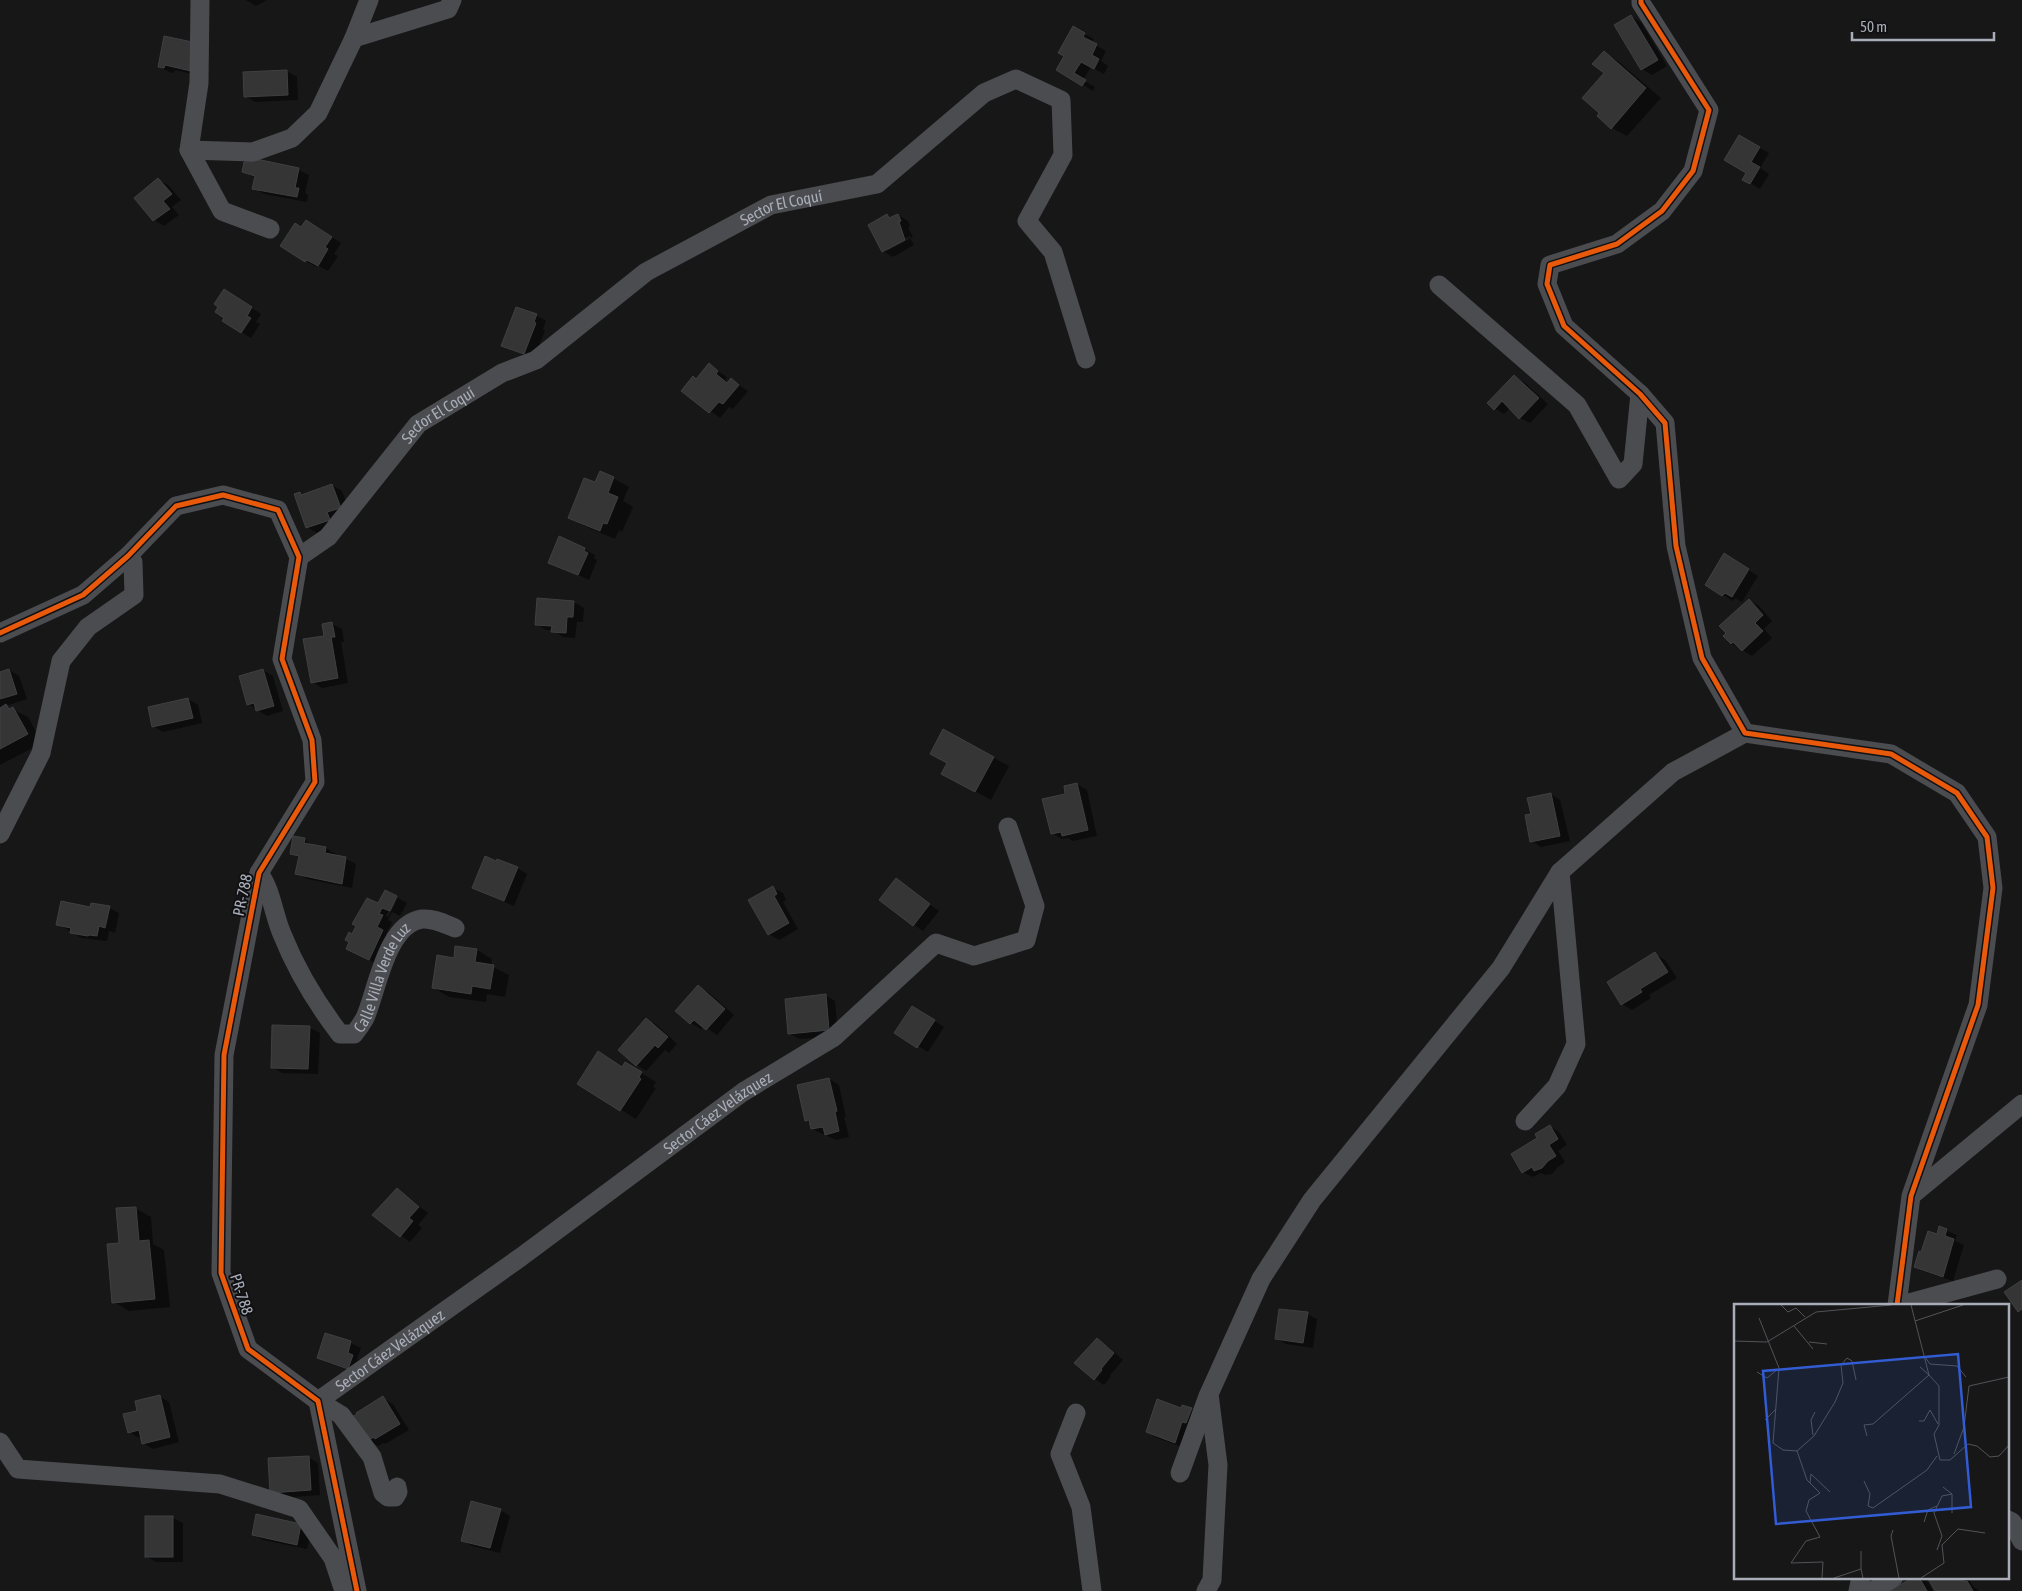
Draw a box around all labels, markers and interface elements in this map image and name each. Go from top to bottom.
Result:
scale bar [1852,10,1994,42]
text: 50 m [1860,18,1887,35]
street label: Sector El Coquí [737,186,824,229]
street label: Sector El Coquí [398,383,478,446]
street label: PR-788 [229,872,255,918]
street label: Calle Villa Verde Luz [349,918,413,1036]
street label: Sector Cáez Velázquez [660,1068,775,1157]
street label: PR-788 [227,1271,257,1317]
inset map [1734,1304,2010,1578]
street label: Sector Cáez Velázquez [332,1305,448,1395]

